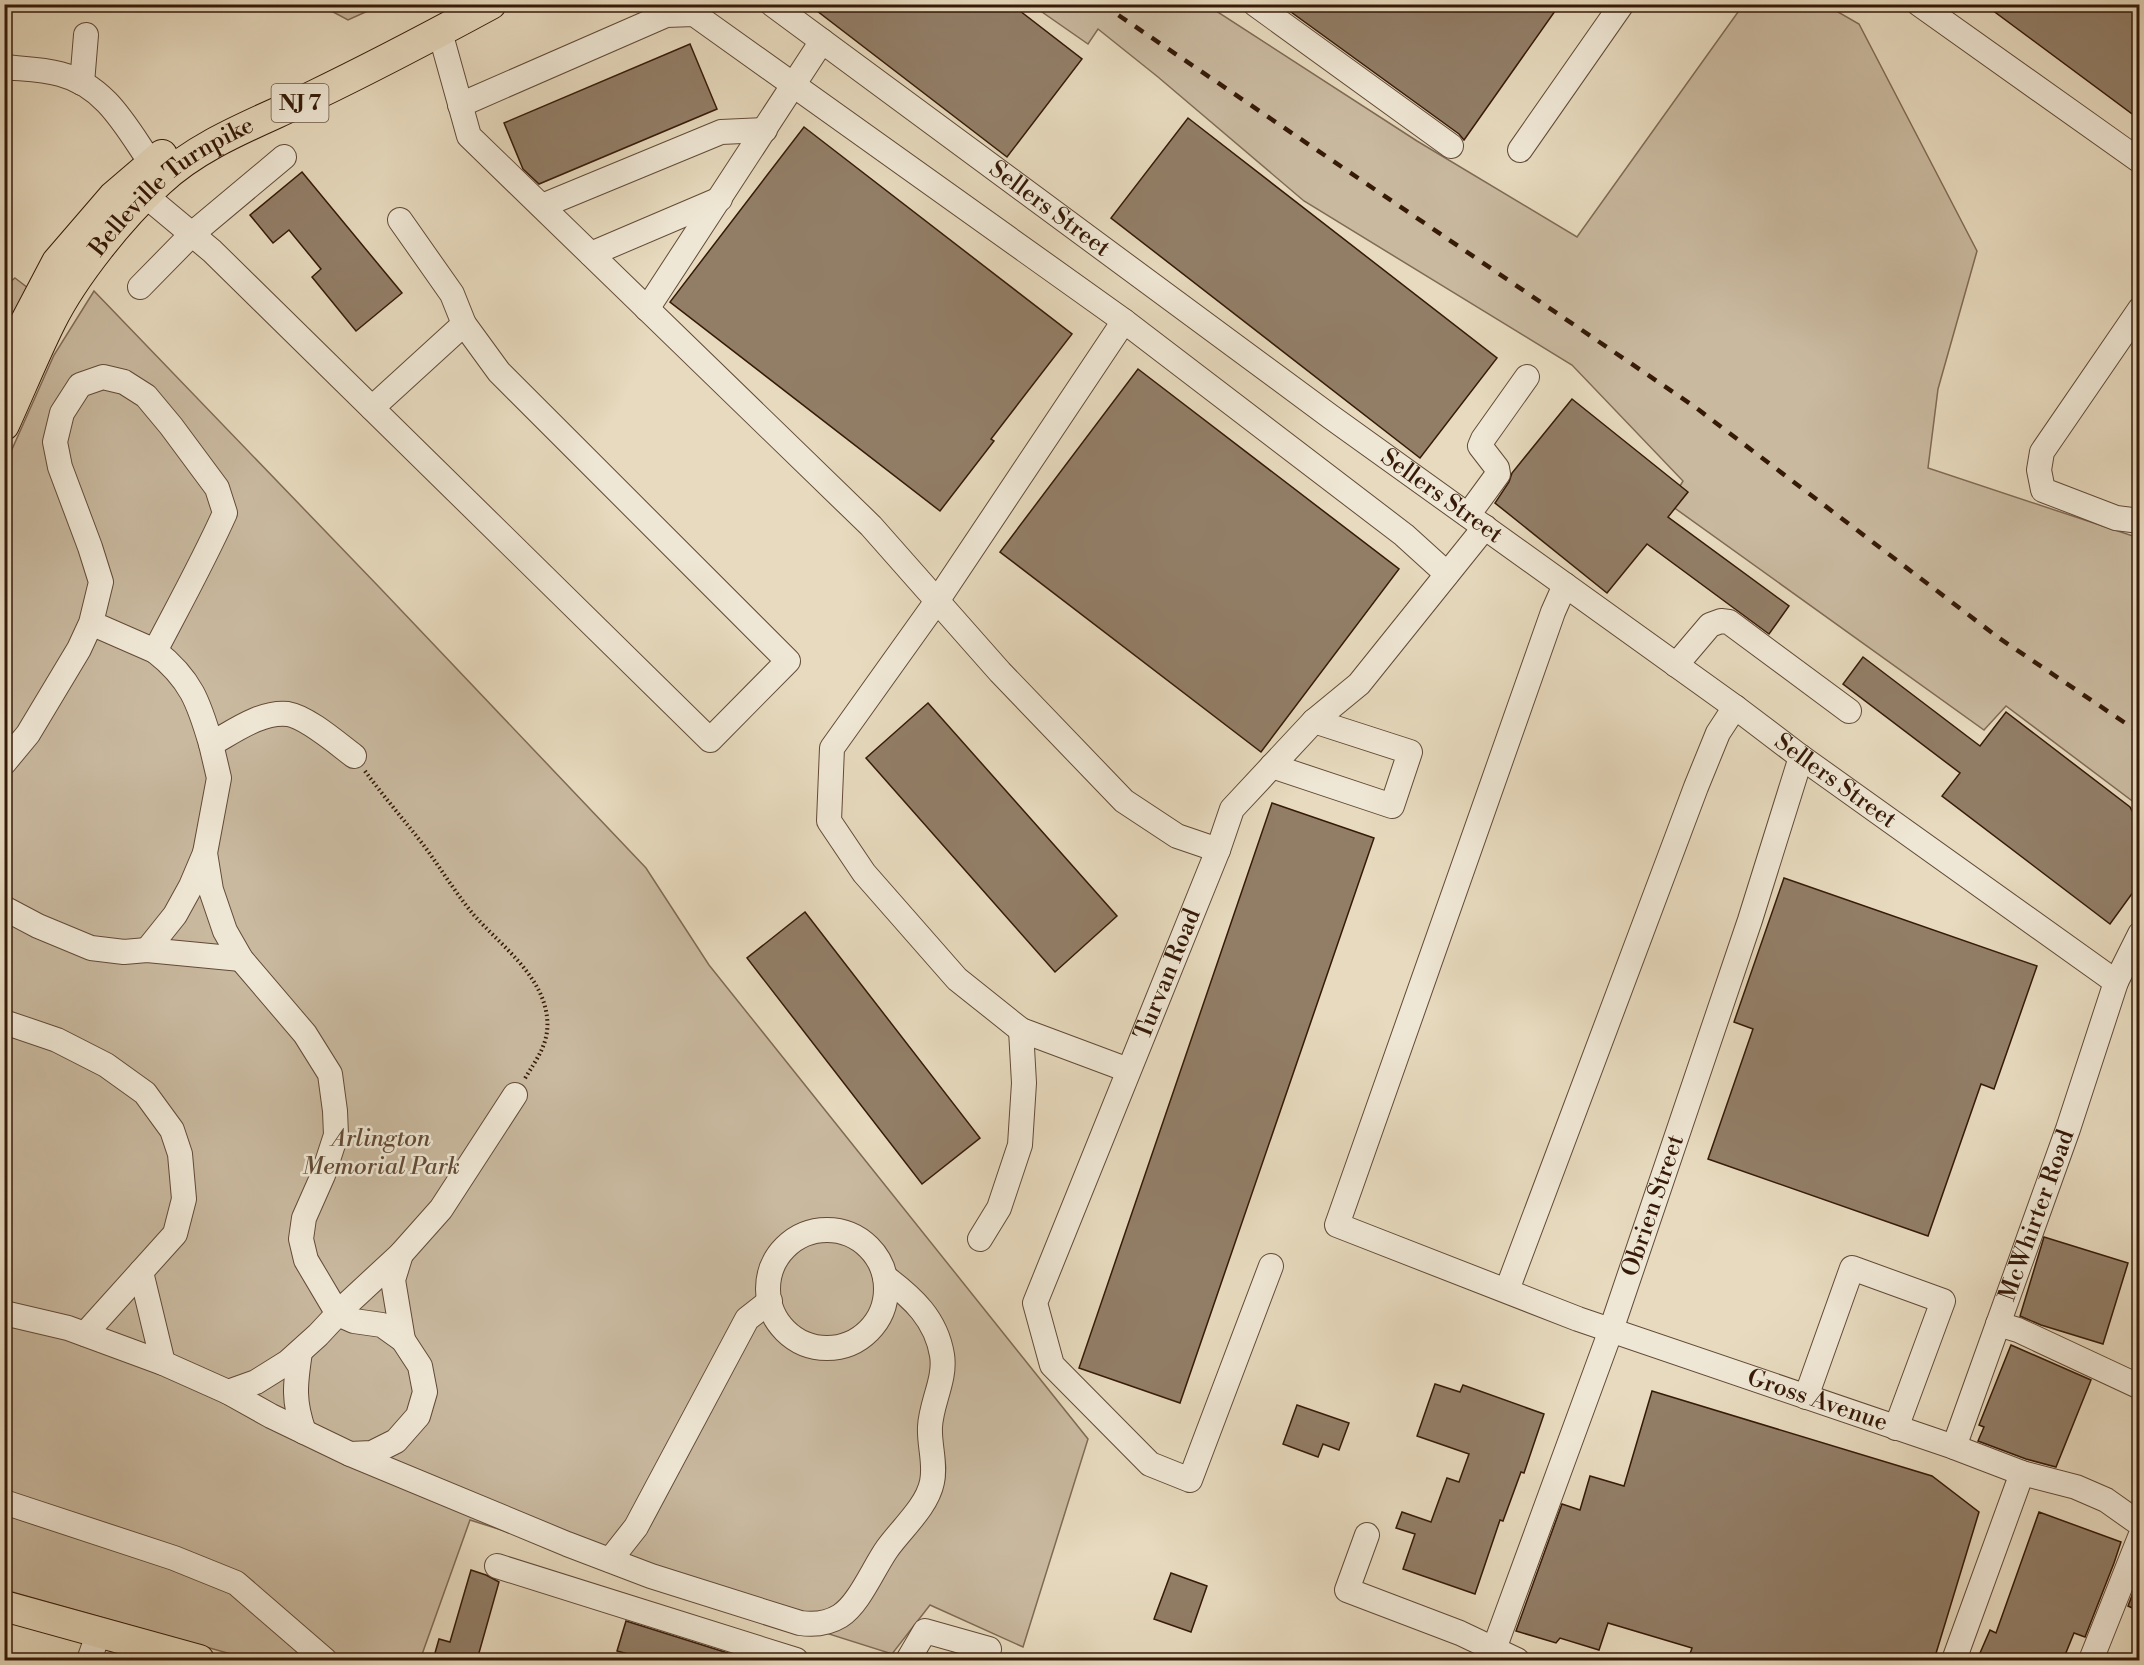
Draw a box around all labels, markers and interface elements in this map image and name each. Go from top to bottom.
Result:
road number: NJ 7 [272,84,328,122]
street label: Belleville Turnpike [82,110,259,263]
street label: Sellers Street [983,154,1116,264]
street label: Sellers Street [1374,442,1509,551]
street label: Sellers Street [1768,727,1903,835]
street label: Turvan Road [1128,904,1208,1044]
park label: Arlington Memorial Park [302,1124,460,1182]
street label: McWhirter Road [1993,1125,2082,1305]
street label: Obrien Street [1615,1130,1691,1281]
street label: Gross Avenue [1743,1363,1891,1438]

